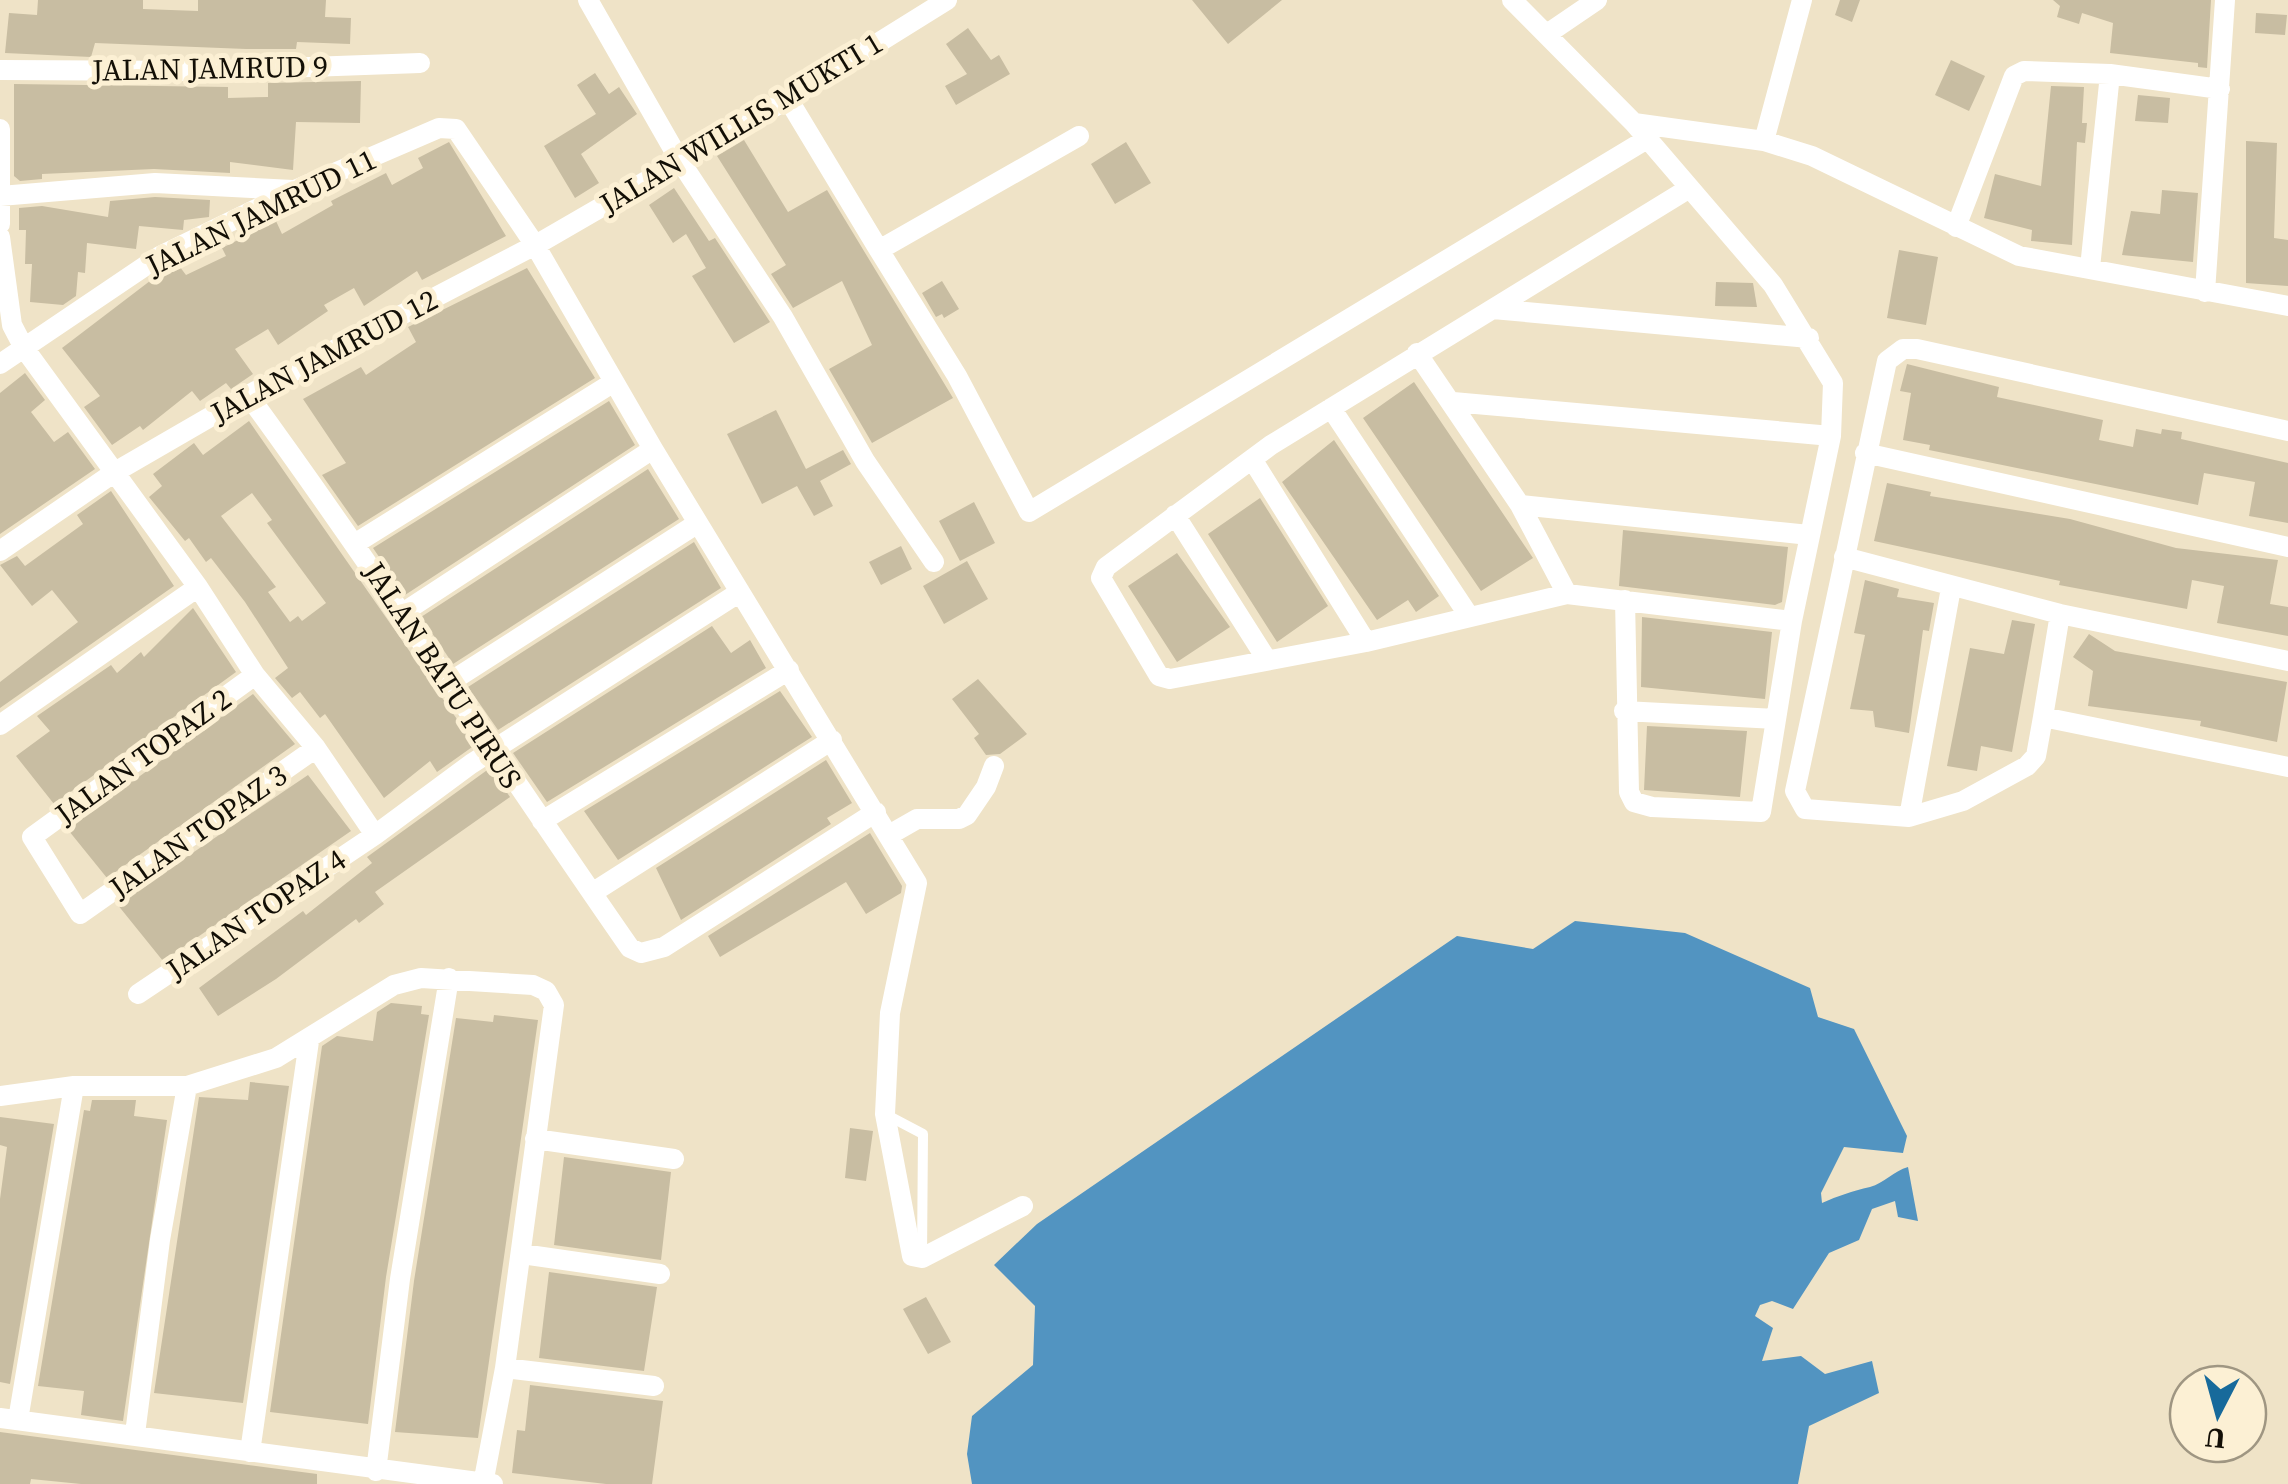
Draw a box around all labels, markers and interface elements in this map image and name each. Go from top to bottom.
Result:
street label: JALAN WILLIS MUKTI 1 [591,22,890,224]
street label: JALAN JAMRUD 9 [91,45,328,91]
street label: JALAN JAMRUD 11 [138,139,383,286]
street label: JALAN JAMRUD 12 [203,279,444,433]
street label: JALAN BATU PIRUS [354,553,532,796]
street label: JALAN TOPAZ 2 [46,678,239,834]
street label: JALAN TOPAZ 3 [100,755,295,908]
street label: JALAN TOPAZ 4 [157,839,354,990]
north arrow [2168,1364,2268,1464]
text: U [2203,1419,2228,1459]

